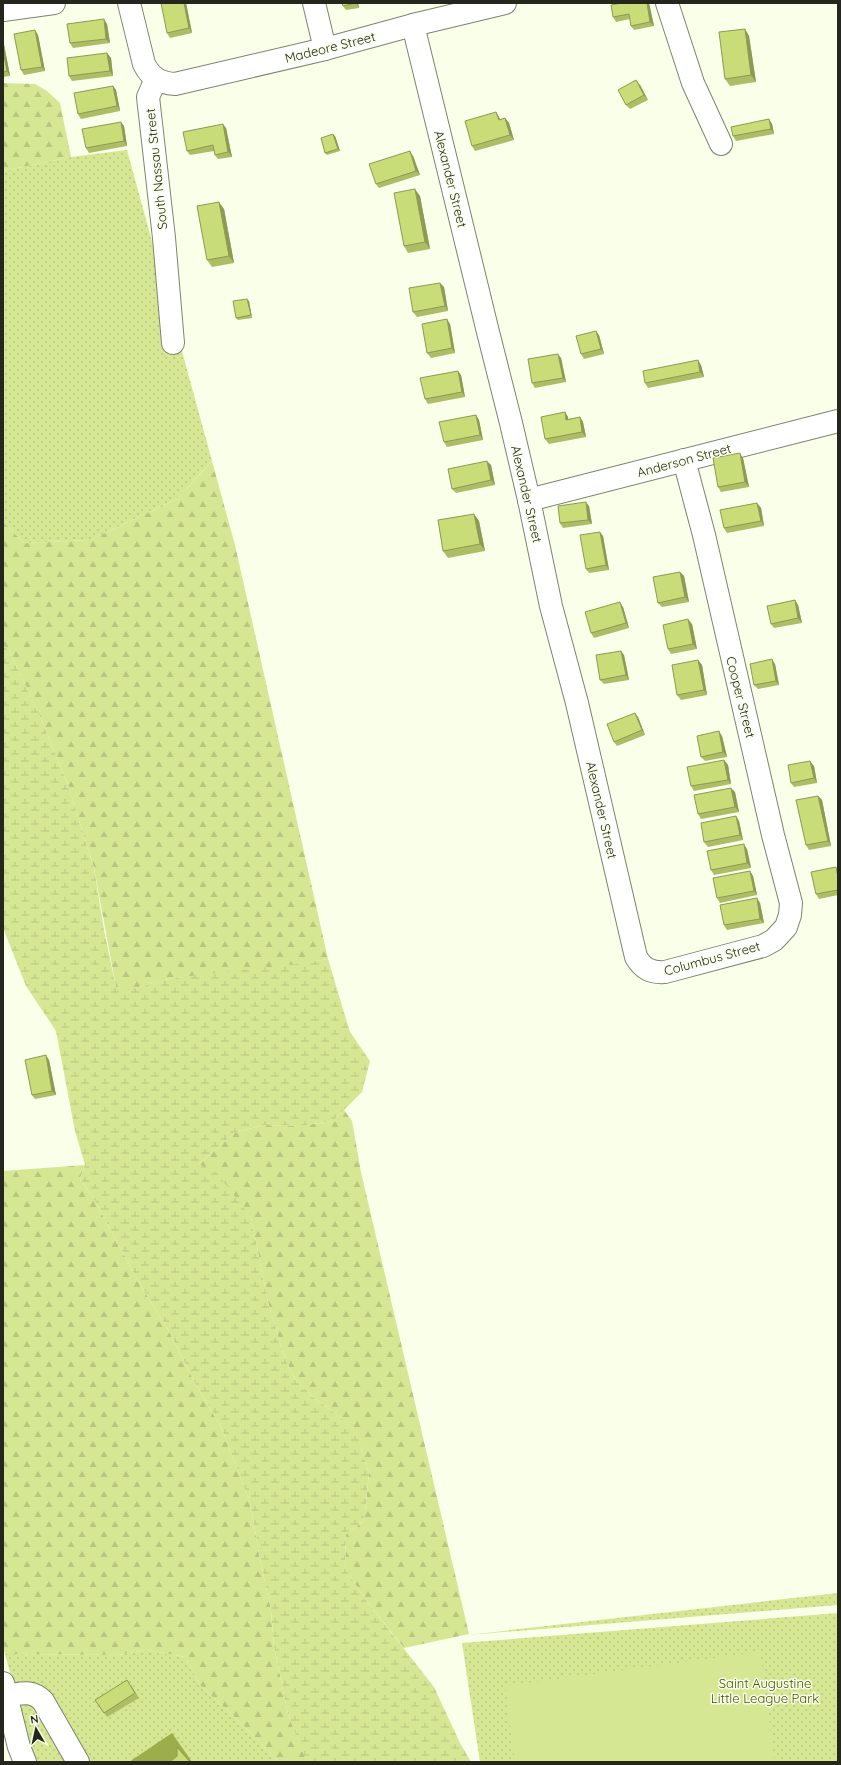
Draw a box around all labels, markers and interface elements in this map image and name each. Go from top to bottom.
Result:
street label: Madeore Street [283,28,377,66]
street label: South Nassau Street [142,108,170,230]
street label: Alexander Street [431,129,471,229]
street label: Anderson Street [635,440,733,480]
street label: Alexander Street [508,444,546,544]
street label: Cooper Street [723,655,759,739]
street label: Alexander Street [583,760,621,860]
street label: Columbus Street [662,937,762,979]
park label: Saint Augustine Little League Park [711,1675,819,1706]
north arrow [16,1709,56,1749]
text: N [29,1712,40,1727]

